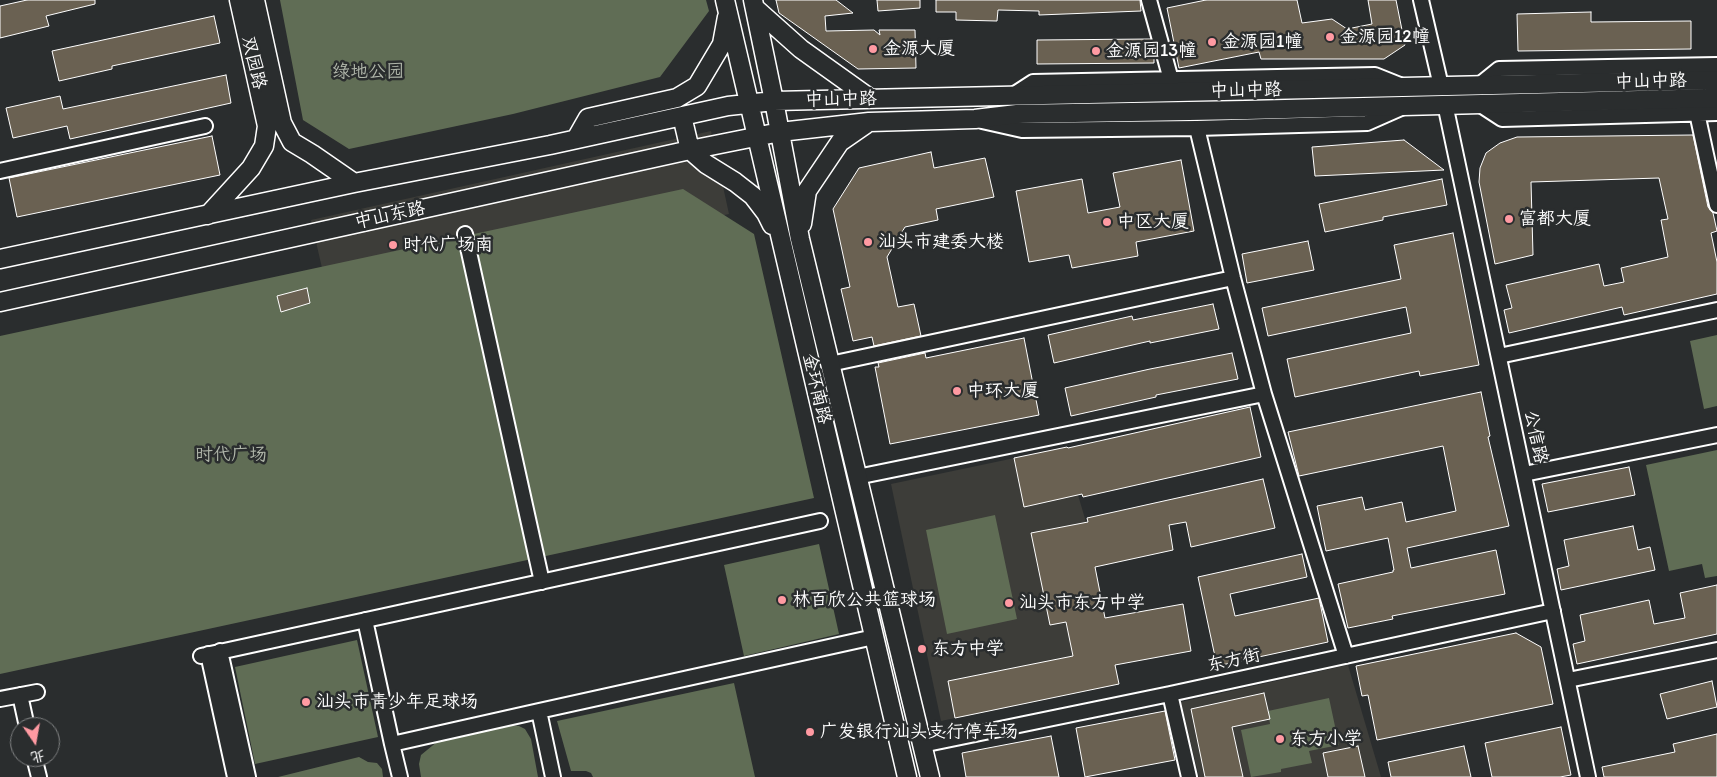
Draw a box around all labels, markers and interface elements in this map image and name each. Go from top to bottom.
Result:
place label: 金源园12幢 [1340,26,1430,48]
place label: 金源园1幢 [1222,31,1302,53]
marker: 金源园12幢 [1324,31,1336,43]
street label: 双园路 [236,34,270,92]
marker: 金源园1幢 [1206,36,1218,48]
place label: 金源大厦 [883,38,955,60]
place label: 金源园13幢 [1106,40,1196,62]
marker: 金源大厦 [867,43,879,55]
marker: 金源园13幢 [1090,45,1102,57]
park label: 绿地公园 [332,61,404,83]
street label: 中山中路 [1615,71,1687,93]
street label: 中山中路 [1210,80,1282,102]
street label: 中山中路 [805,89,877,111]
street label: 中山东路 [353,198,427,234]
place label: 富都大厦 [1519,208,1591,230]
place label: 中区大厦 [1117,211,1189,233]
marker: 富都大厦 [1503,213,1515,225]
marker: 中区大厦 [1101,216,1113,228]
place label: 汕头市建委大楼 [878,231,1004,253]
place label: 时代广场南 [403,234,493,256]
marker: 汕头市建委大楼 [862,236,874,248]
marker: 时代广场南 [387,239,399,251]
street label: 金环南路 [797,351,835,427]
place label: 中环大厦 [967,380,1039,402]
marker: 中环大厦 [951,385,963,397]
street label: 公信路 [1519,408,1551,466]
park label: 时代广场 [195,444,267,466]
place label: 林百欣公共篮球场 [792,589,936,611]
place label: 汕头市东方中学 [1019,592,1145,614]
marker: 林百欣公共篮球场 [776,594,788,606]
marker: 汕头市东方中学 [1003,597,1015,609]
place label: 东方中学 [932,638,1004,660]
marker: 东方中学 [916,643,928,655]
street label: 东方街 [1205,645,1263,677]
place label: 汕头市青少年足球场 [316,691,478,713]
marker: 汕头市青少年足球场 [300,696,312,708]
north arrow [10,717,60,767]
place label: 广发银行汕头支行停车场 [820,721,1018,743]
marker: 广发银行汕头支行停车场 [804,726,816,738]
place label: 东方小学 [1290,728,1362,750]
marker: 东方小学 [1274,733,1286,745]
text: 北 [29,746,47,766]

